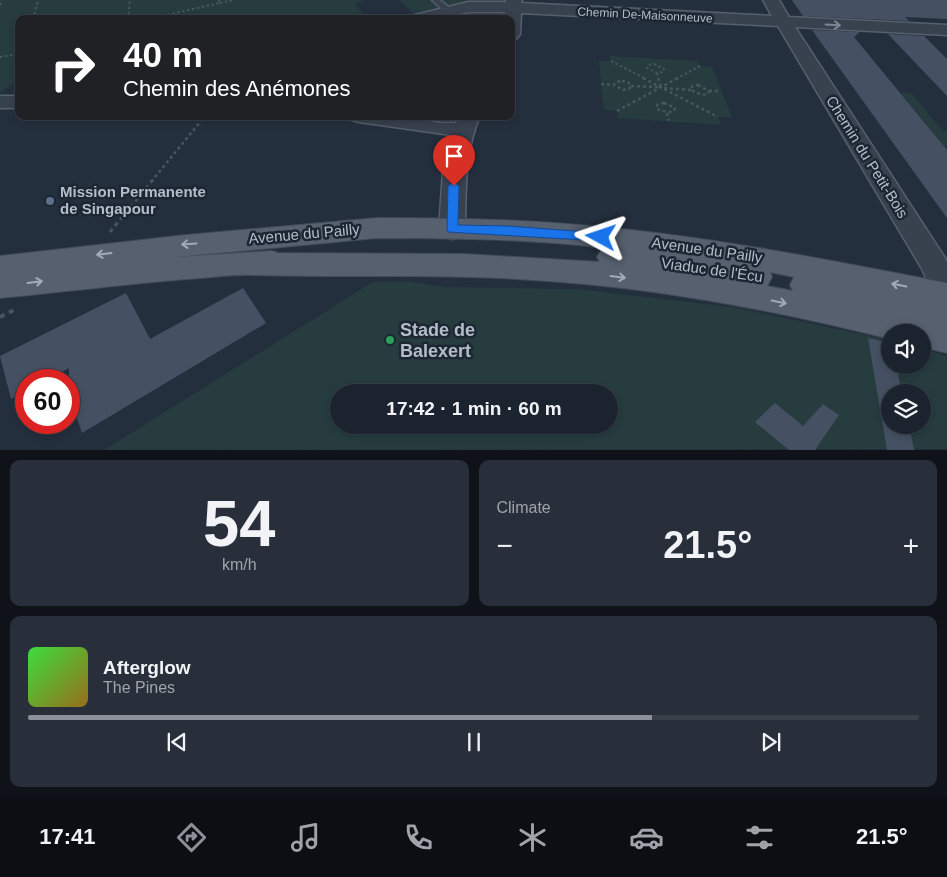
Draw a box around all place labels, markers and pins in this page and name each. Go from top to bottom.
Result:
pin [433,135,475,186]
place label: Mission Permanente de Singapour [60,183,206,217]
marker: Mission Permanente de Singapour [44,195,56,207]
place label: Stade de Balexert [400,320,475,361]
marker: Stade de Balexert [384,334,396,346]

